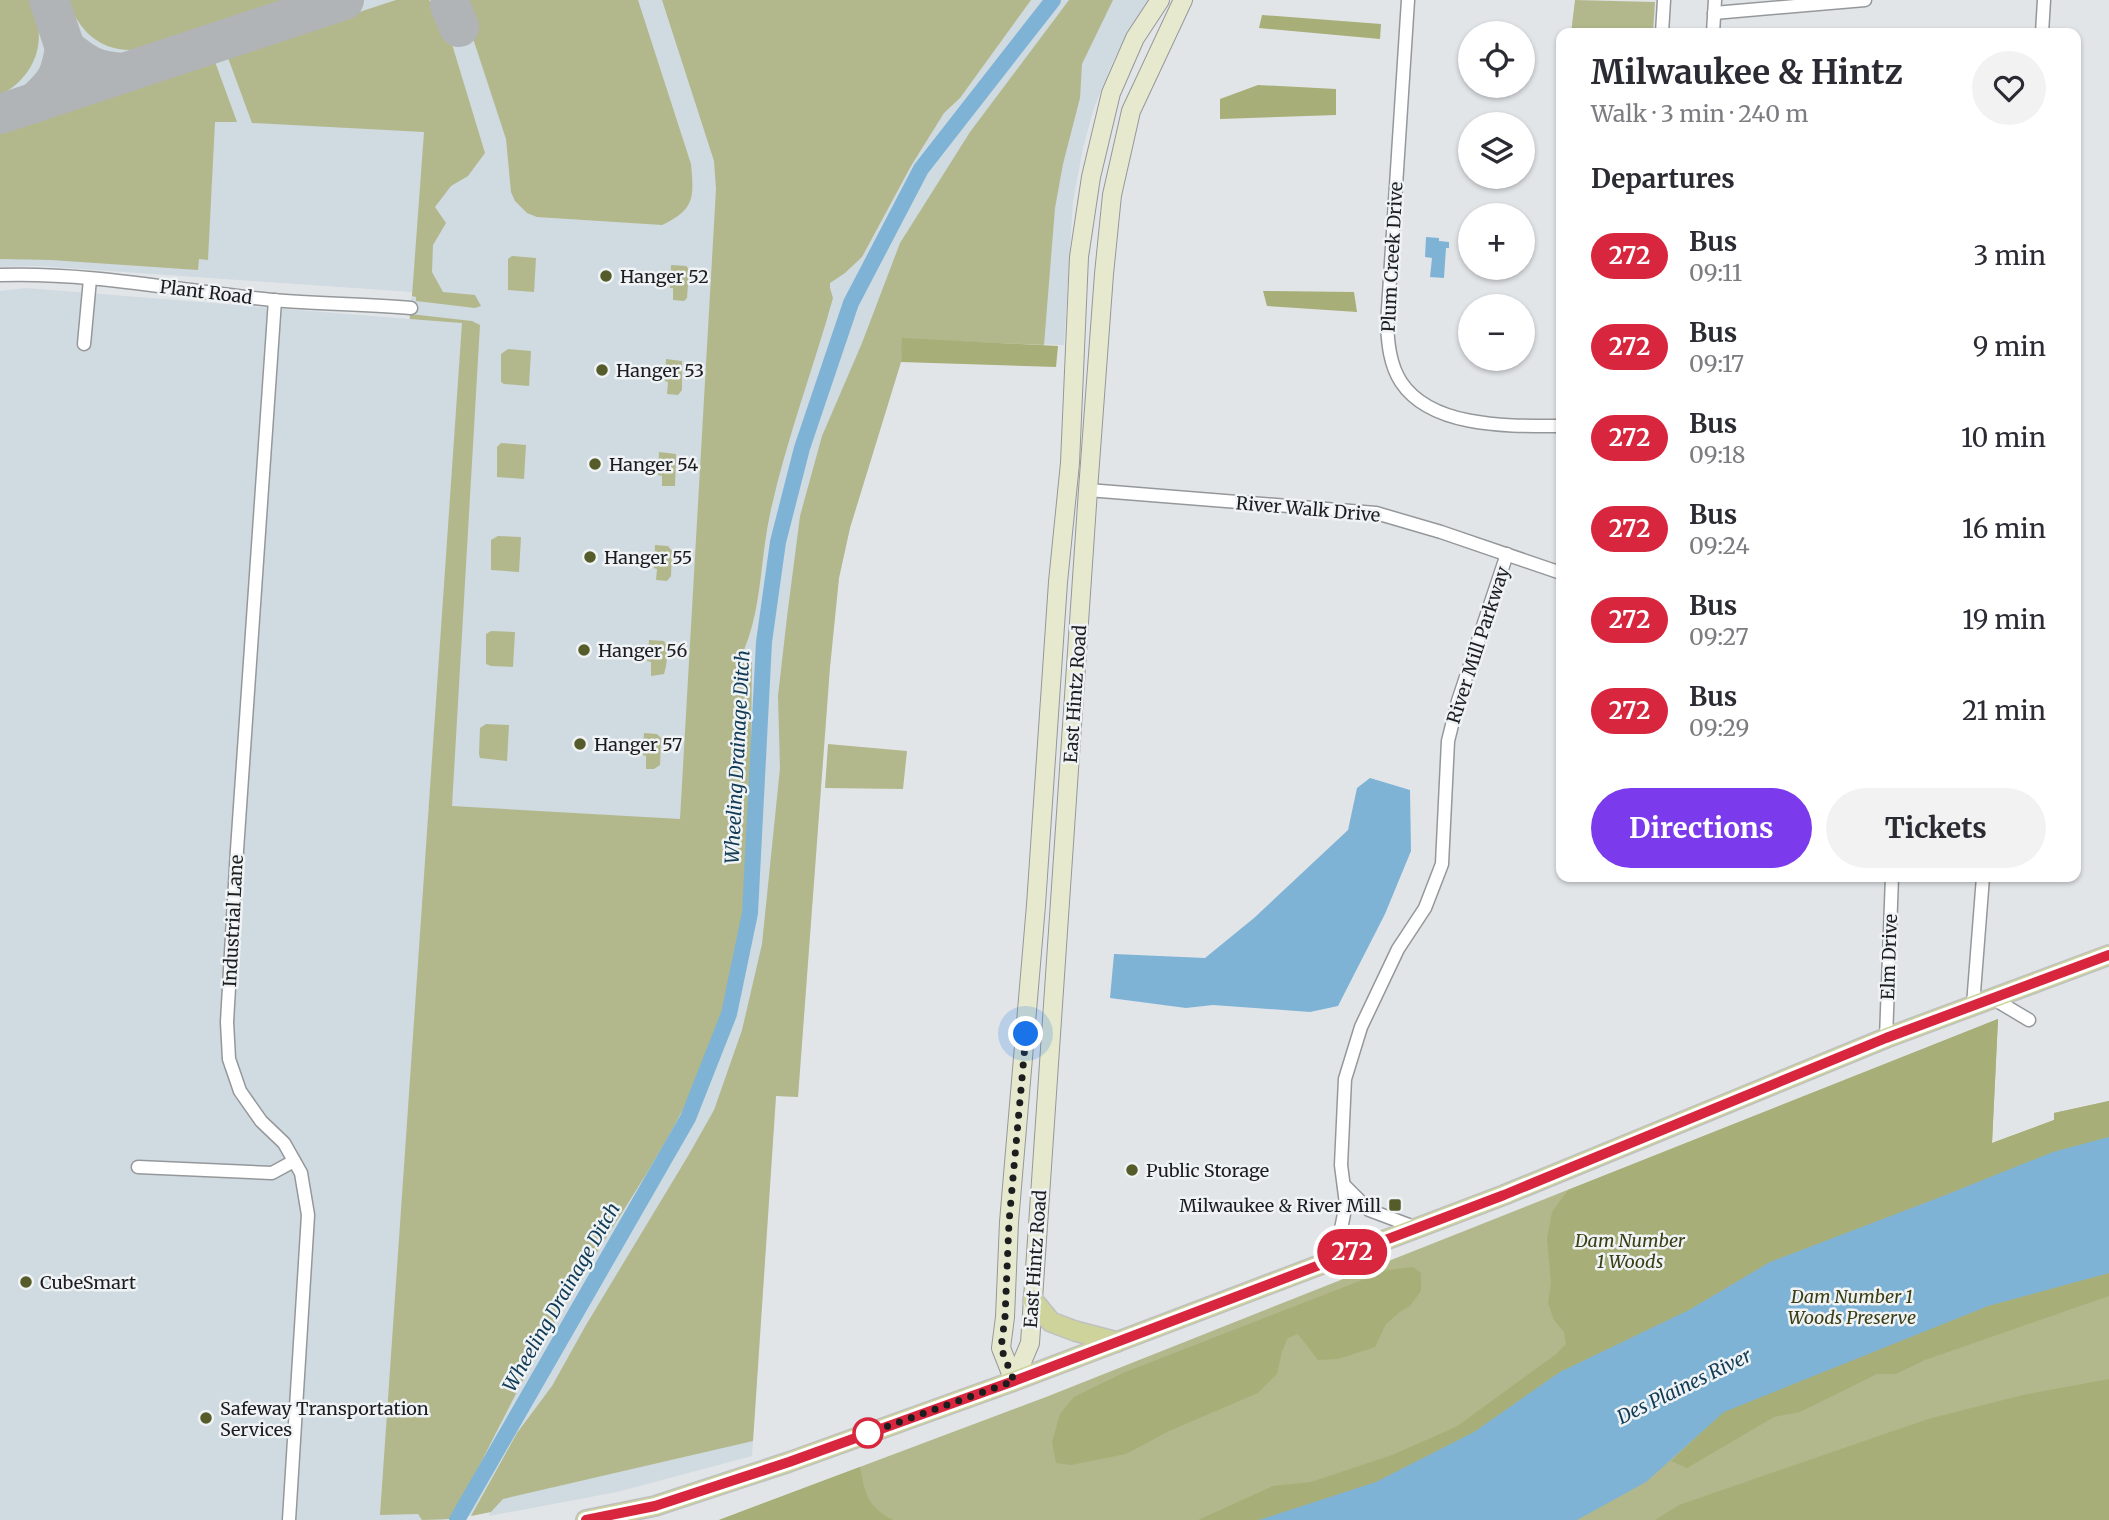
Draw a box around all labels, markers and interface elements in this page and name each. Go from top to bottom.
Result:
map controls [1458,21,1535,371]
button: locate [1458,21,1535,98]
button: heart [1972,51,2046,125]
text: Milwaukee & Hintz [1591,52,1903,93]
text: Walk · 3 min · 240 m [1591,99,1808,128]
button: layers [1458,112,1535,189]
text: Departures [1591,162,1735,195]
street label: Plum Creek Drive [1377,181,1407,333]
button: + [1458,203,1535,280]
text: Bus [1689,225,1737,258]
text: 3 min [1974,239,2046,272]
text: 272 [1609,240,1650,271]
text: 09:11 [1689,258,1742,287]
place label: Hanger 52 [620,265,709,288]
marker: Hanger 52 [598,268,614,284]
street label: Plant Road [158,275,254,309]
button: − [1458,294,1535,371]
text: Bus [1689,316,1737,349]
text: 9 min [1973,330,2046,363]
text: 272 [1609,331,1650,362]
text: 09:17 [1689,349,1744,378]
place label: Hanger 53 [616,359,704,382]
marker: Hanger 53 [594,362,610,378]
text: Bus [1689,407,1737,440]
text: 10 min [1961,421,2046,454]
text: 272 [1609,422,1650,453]
text: 09:18 [1689,440,1745,469]
place label: Hanger 54 [609,453,698,476]
marker: Hanger 54 [587,456,603,472]
street label: River Walk Drive [1235,491,1381,527]
text: Bus [1689,498,1737,531]
text: 16 min [1962,512,2046,545]
text: 272 [1609,513,1650,544]
text: 09:24 [1689,531,1750,560]
place label: Hanger 55 [604,546,692,569]
marker: Hanger 55 [582,549,598,565]
street label: River Mill Parkway [1442,563,1514,727]
text: Bus [1689,589,1737,622]
text: 19 min [1962,603,2046,636]
text: 272 [1609,604,1650,635]
text: 09:27 [1689,622,1749,651]
street label: East Hintz Road [1059,624,1091,764]
place label: Hanger 56 [598,639,687,662]
marker: Hanger 56 [576,642,592,658]
water label: Wheeling Drainage Ditch [719,649,755,865]
text: Bus [1689,680,1737,713]
text: 21 min [1962,694,2046,727]
text: 272 [1609,695,1650,726]
text: 09:29 [1689,713,1750,742]
place label: Hanger 57 [594,733,682,756]
marker: Hanger 57 [572,736,588,752]
button: Directions [1591,788,1812,868]
button: Tickets [1826,788,2046,868]
street label: Industrial Lane [218,854,248,988]
street label: Elm Drive [1876,914,1902,1000]
your location [1008,1016,1043,1051]
place label: Public Storage [1146,1159,1269,1182]
marker: Public Storage [1124,1162,1140,1178]
street label: East Hintz Road [1019,1189,1051,1329]
place label: Milwaukee & River Mill [1179,1194,1381,1217]
marker: Milwaukee & River Mill [1387,1197,1403,1213]
water label: Wheeling Drainage Ditch [497,1198,625,1396]
line badge: 272 [1312,1229,1392,1275]
park label: Dam Number 1 Woods [1574,1229,1686,1273]
text: 272 [1331,1236,1373,1267]
place label: CubeSmart [40,1271,136,1294]
marker: CubeSmart [18,1274,34,1290]
park label: Dam Number 1 Woods Preserve [1788,1285,1916,1329]
water label: Des Plaines River [1612,1343,1755,1429]
place label: Safeway Transportation Services [220,1397,429,1441]
marker: Safeway Transportation Services [198,1410,214,1426]
unlabelled marker [853,1418,883,1448]

